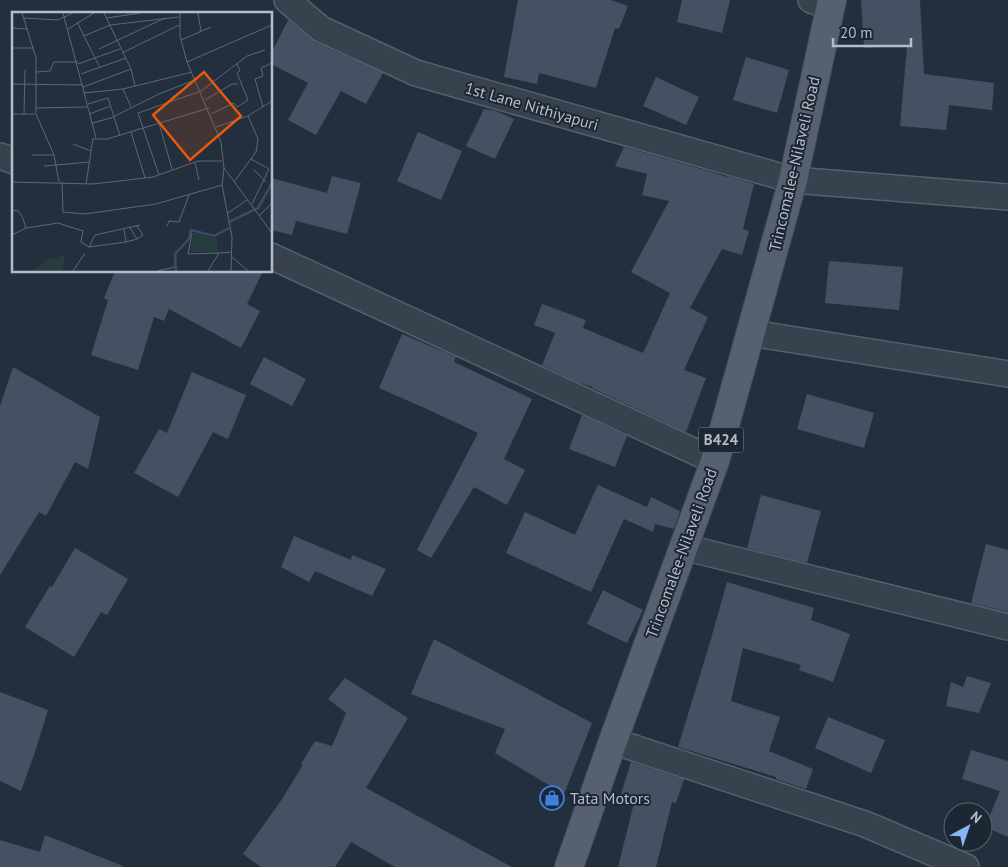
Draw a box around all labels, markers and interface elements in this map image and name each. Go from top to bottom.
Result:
inset map [12,12,272,272]
scale bar [833,15,910,47]
text: 20 m [840,23,873,42]
street label: Trincomalee-Nilaveli Road [764,75,824,253]
street label: 1st Lane Nithiyapuri [463,77,601,135]
road number: B424 [698,428,744,452]
street label: Trincomalee-Nilaveli Road [641,465,721,641]
shop icon: Tata Motors [539,785,565,811]
place label: Tata Motors [570,788,650,808]
north arrow [943,802,993,852]
text: N [967,807,986,827]

